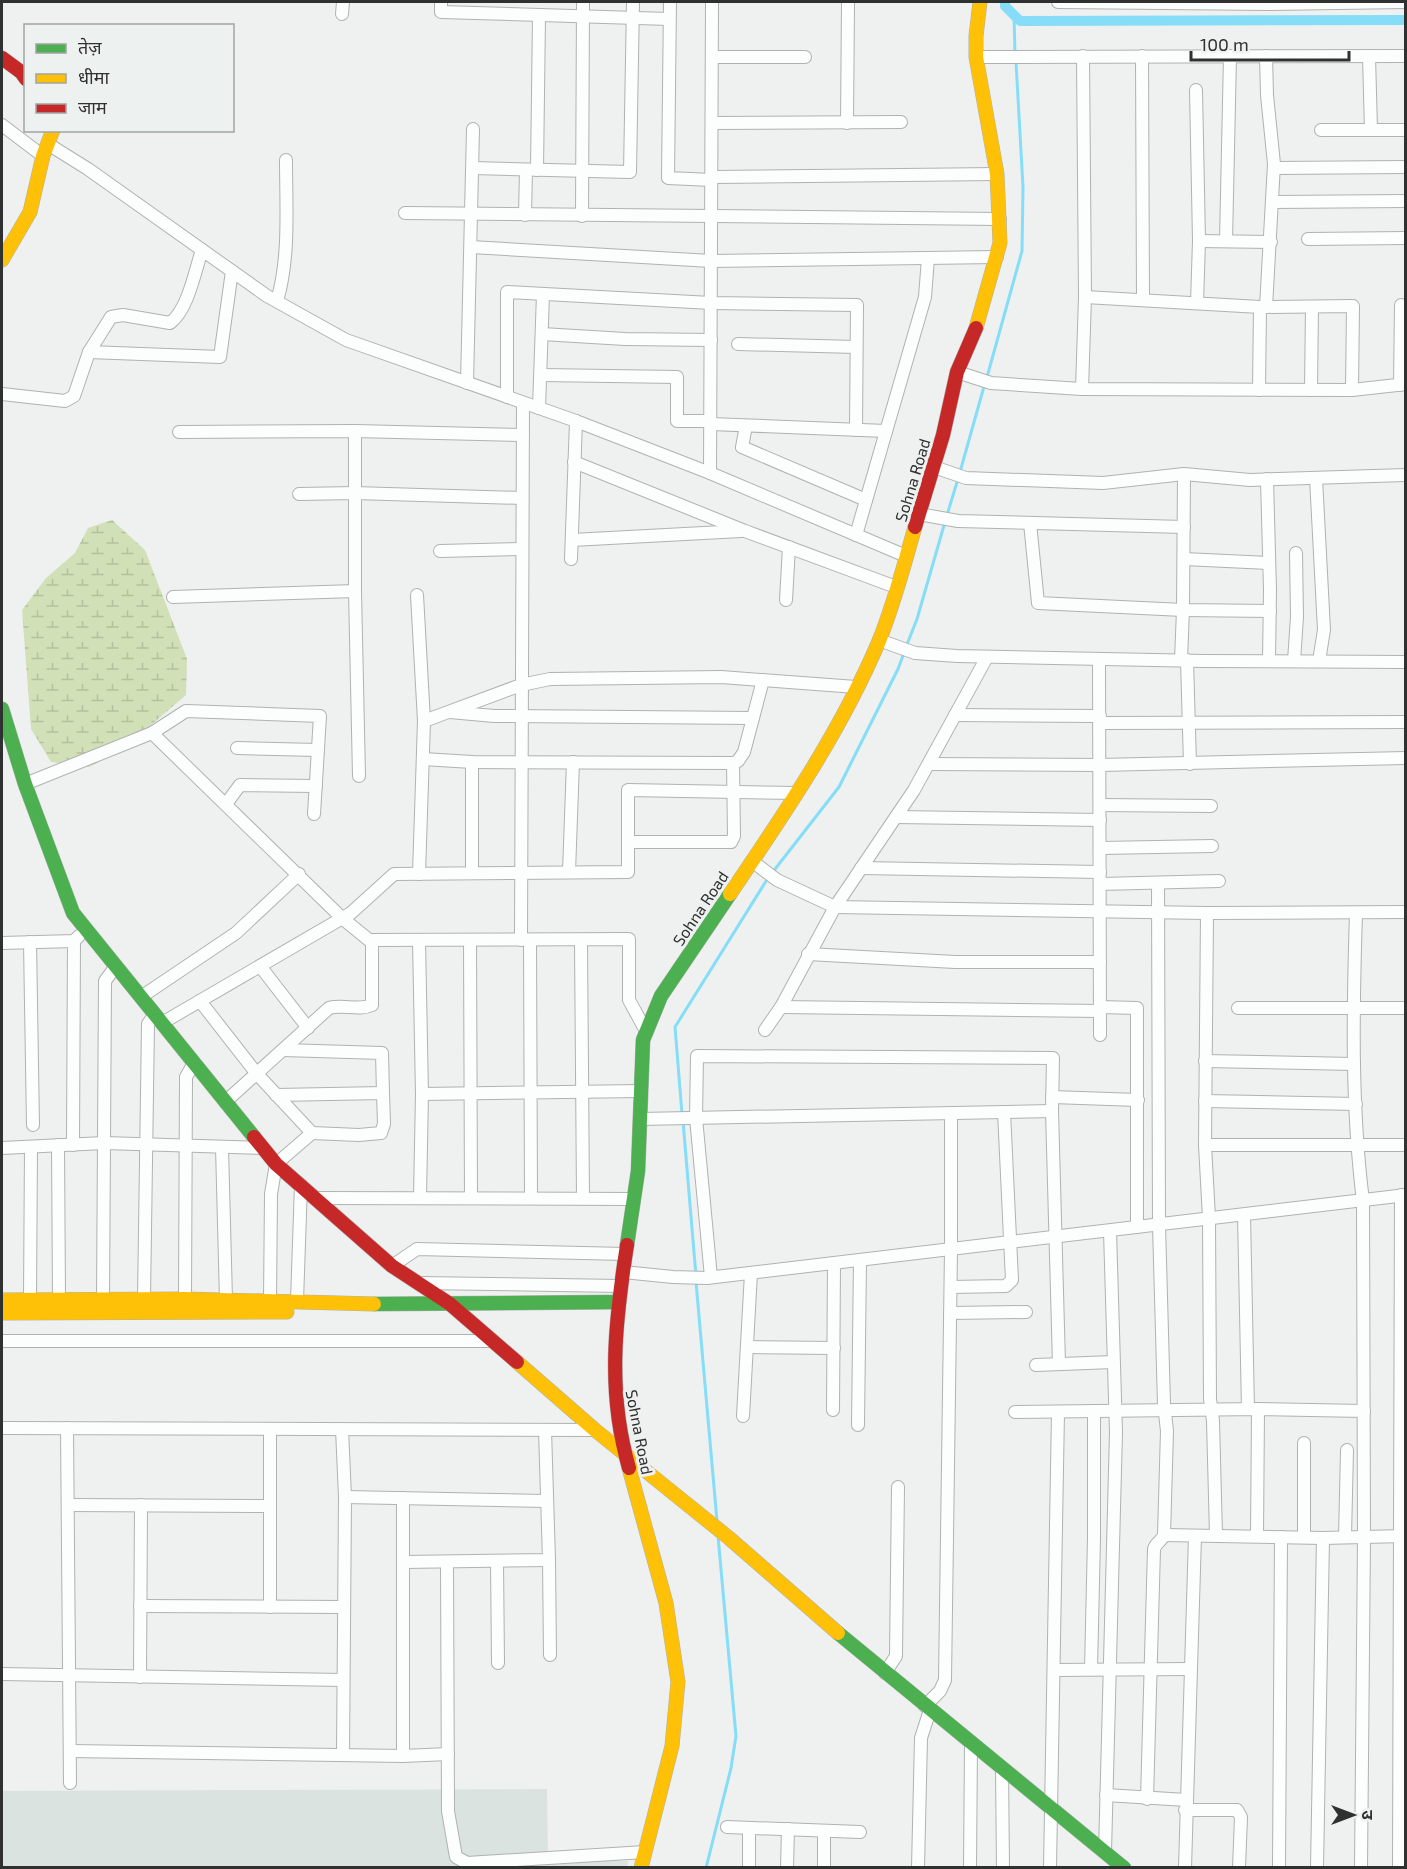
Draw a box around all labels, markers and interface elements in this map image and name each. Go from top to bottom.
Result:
legend [24,24,234,132]
scale bar [1191,24,1348,62]
text: 100 m [1200,33,1249,55]
text: तेज़ [78,36,102,58]
text: धीमा [78,66,109,88]
text: जाम [78,96,108,118]
street label: Sohna Road [890,436,934,524]
street label: Sohna Road [668,867,732,949]
street label: Sohna Road [622,1388,658,1476]
north arrow [1323,1785,1383,1845]
text: उ [1359,1810,1378,1820]

